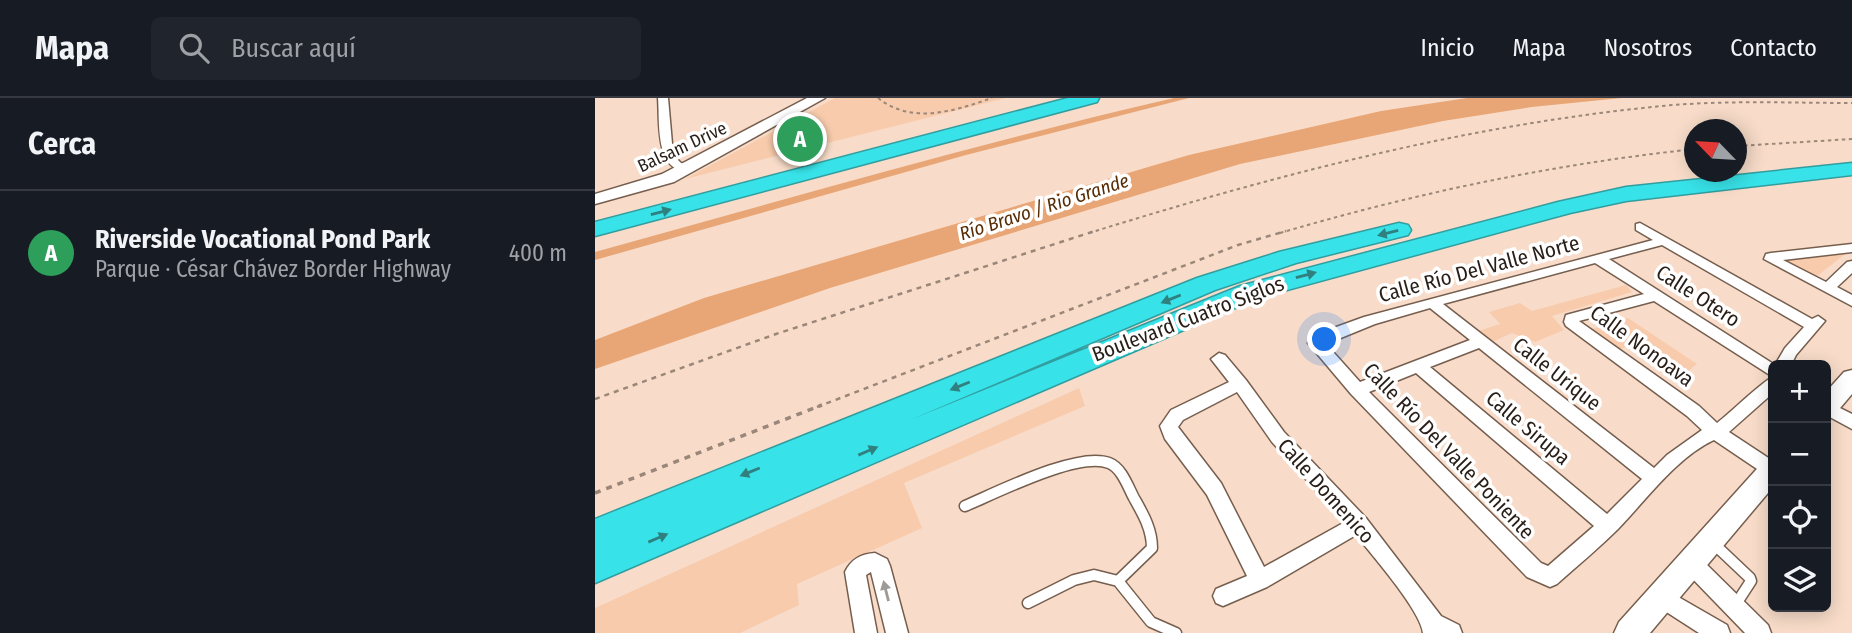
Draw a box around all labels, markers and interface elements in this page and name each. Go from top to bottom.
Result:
search box [151,17,641,80]
text: Mapa [35,28,109,68]
icon: search [175,29,213,67]
text: Buscar aquí [231,33,356,64]
text: Inicio [1421,34,1475,62]
text: Mapa [1513,34,1566,62]
text: Nosotros [1604,34,1692,62]
text: Contacto [1730,34,1817,62]
pin: A [777,113,823,165]
street label: Balsam Drive [634,117,730,177]
north arrow [1684,119,1747,182]
text: Cerca [28,126,96,162]
water label: Río Bravo / Rio Grande [956,169,1132,245]
one-way arrow [651,206,672,216]
text: Riverside Vocational Pond Park [95,224,430,255]
one-way arrow [1377,227,1399,238]
street label: Calle Río Del Valle Norte [1376,230,1582,308]
text: A [45,239,57,267]
text: 400 m [509,239,567,267]
text: Parque · César Chávez Border Highway [95,255,451,283]
street label: Calle Otero [1651,259,1745,333]
one-way arrow [1295,269,1317,280]
street label: Boulevard Cuatro Siglos [1088,270,1288,368]
one-way arrow [1160,293,1181,304]
street label: Calle Nonoava [1585,300,1699,392]
your location [1307,322,1341,356]
street label: Calle Urique [1508,332,1606,416]
street label: Calle Río Del Valle Poniente [1358,357,1540,545]
map controls [1768,360,1831,612]
button: + [1768,360,1831,423]
one-way arrow [950,380,971,391]
street label: Calle Sirupa [1481,385,1575,471]
button: − [1768,423,1831,486]
street label: Calle Domenico [1272,433,1380,549]
one-way arrow [858,445,878,457]
one-way arrow [739,466,760,477]
button: locate [1768,486,1831,549]
one-way arrow [648,533,669,544]
button: layers [1768,549,1831,612]
one-way arrow [880,580,891,602]

